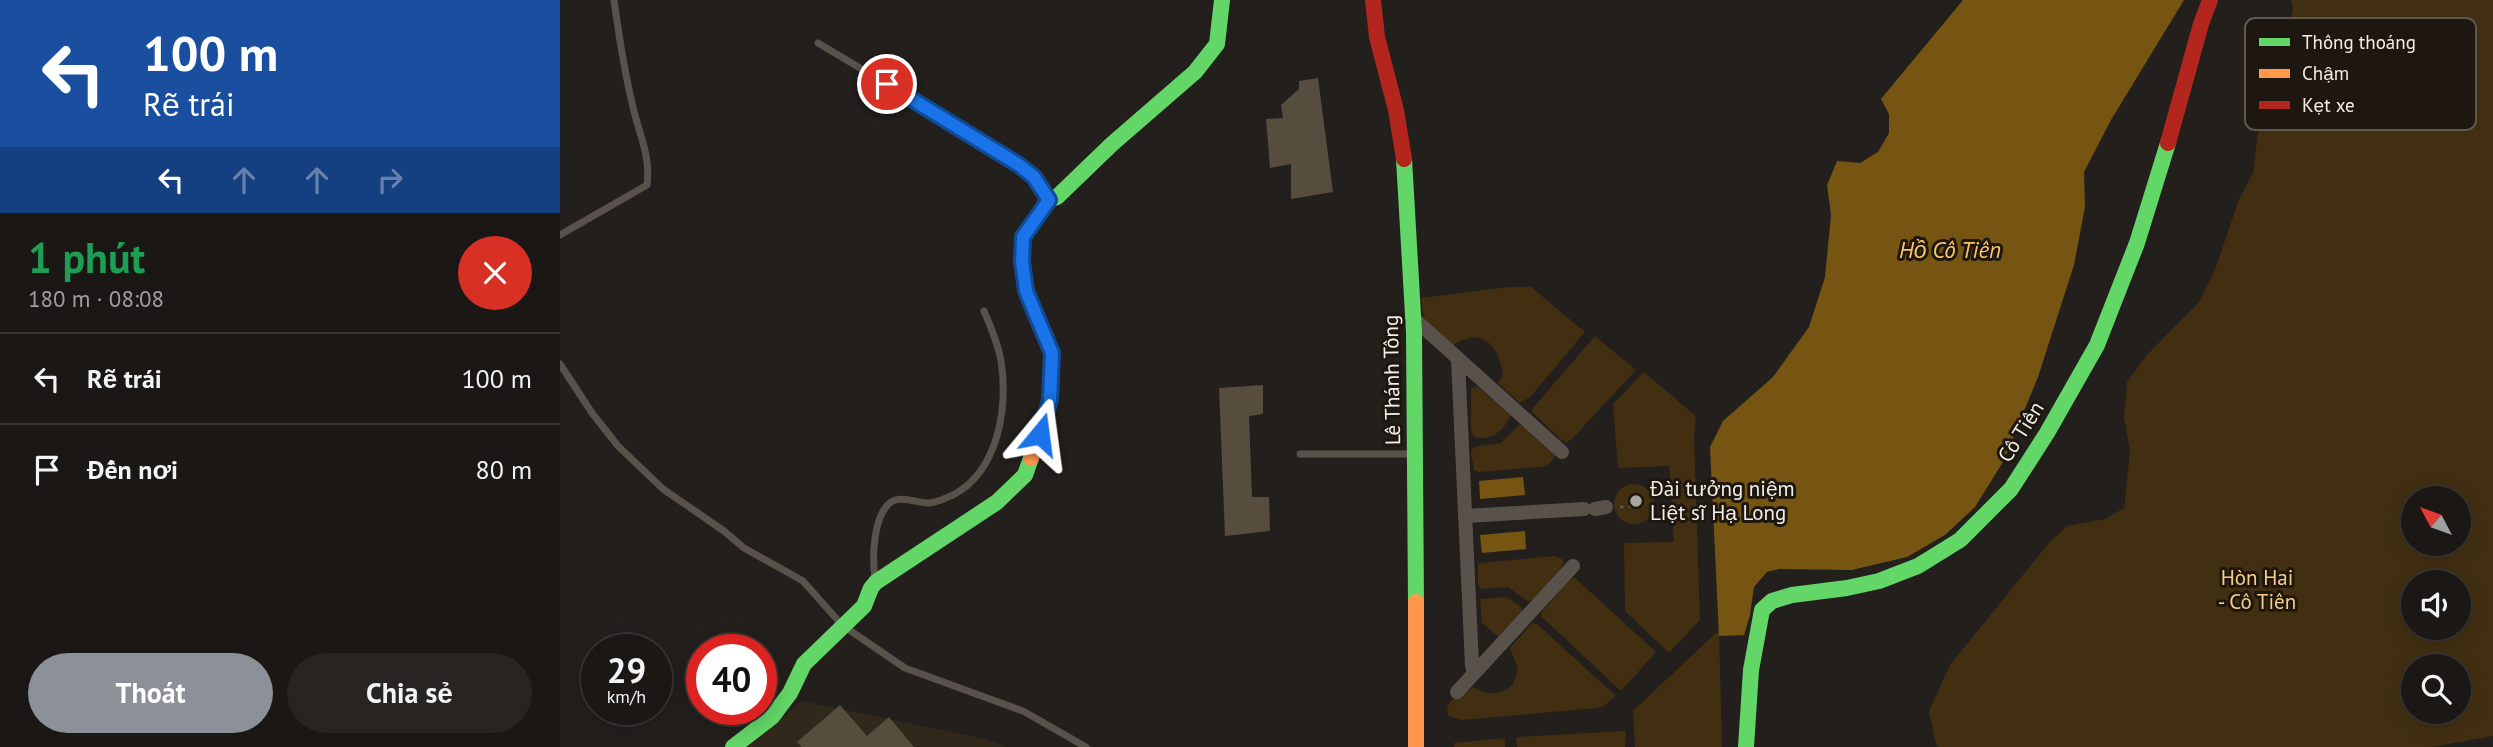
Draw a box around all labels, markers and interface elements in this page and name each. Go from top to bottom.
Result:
legend [2245,18,2476,130]
text: 100 m [143,21,278,85]
icon: left [28,28,119,119]
text: Thông thoáng [2302,30,2416,54]
pin [857,54,917,114]
text: Chậm [2302,61,2349,85]
icon: arrive [868,65,906,103]
text: Rẽ trái [143,83,235,125]
text: Kẹt xe [2302,93,2355,117]
icon: left [152,161,190,199]
icon: ahead [225,161,263,199]
icon: ahead [298,161,336,199]
icon: right [371,161,409,199]
text: 1 phút [28,230,145,285]
water label: Hồ Cô Tiên [1899,235,2001,264]
button: close [458,236,532,310]
text: 180 m · 08:08 [28,284,164,313]
street label: Lê Thánh Tông [1377,315,1406,445]
icon: left [28,360,66,398]
text: Rẽ trái [87,362,162,395]
text: 100 m [461,362,532,395]
street label: Cô Tiên [1991,396,2050,467]
position arrow [1003,397,1077,471]
icon: arrive [28,451,66,489]
text: Đến nơi [87,453,178,486]
text: 80 m [476,453,532,486]
place label: Đài tưởng niệm Liệt sĩ Hạ Long [1649,475,1795,526]
north arrow [2401,486,2471,556]
map controls [2401,486,2471,724]
marker: Đài tưởng niệm Liệt sĩ Hạ Long [1628,493,1644,509]
park label: Hòn Hai - Cô Tiên [2218,564,2296,615]
button: sound [2401,570,2471,640]
speed limit sign: 40 [686,634,777,725]
text: 29 [607,647,646,693]
button: Thoát [28,653,273,733]
button: Chia sẻ [287,653,532,733]
button: search [2401,654,2471,724]
text: km/h [607,685,646,708]

